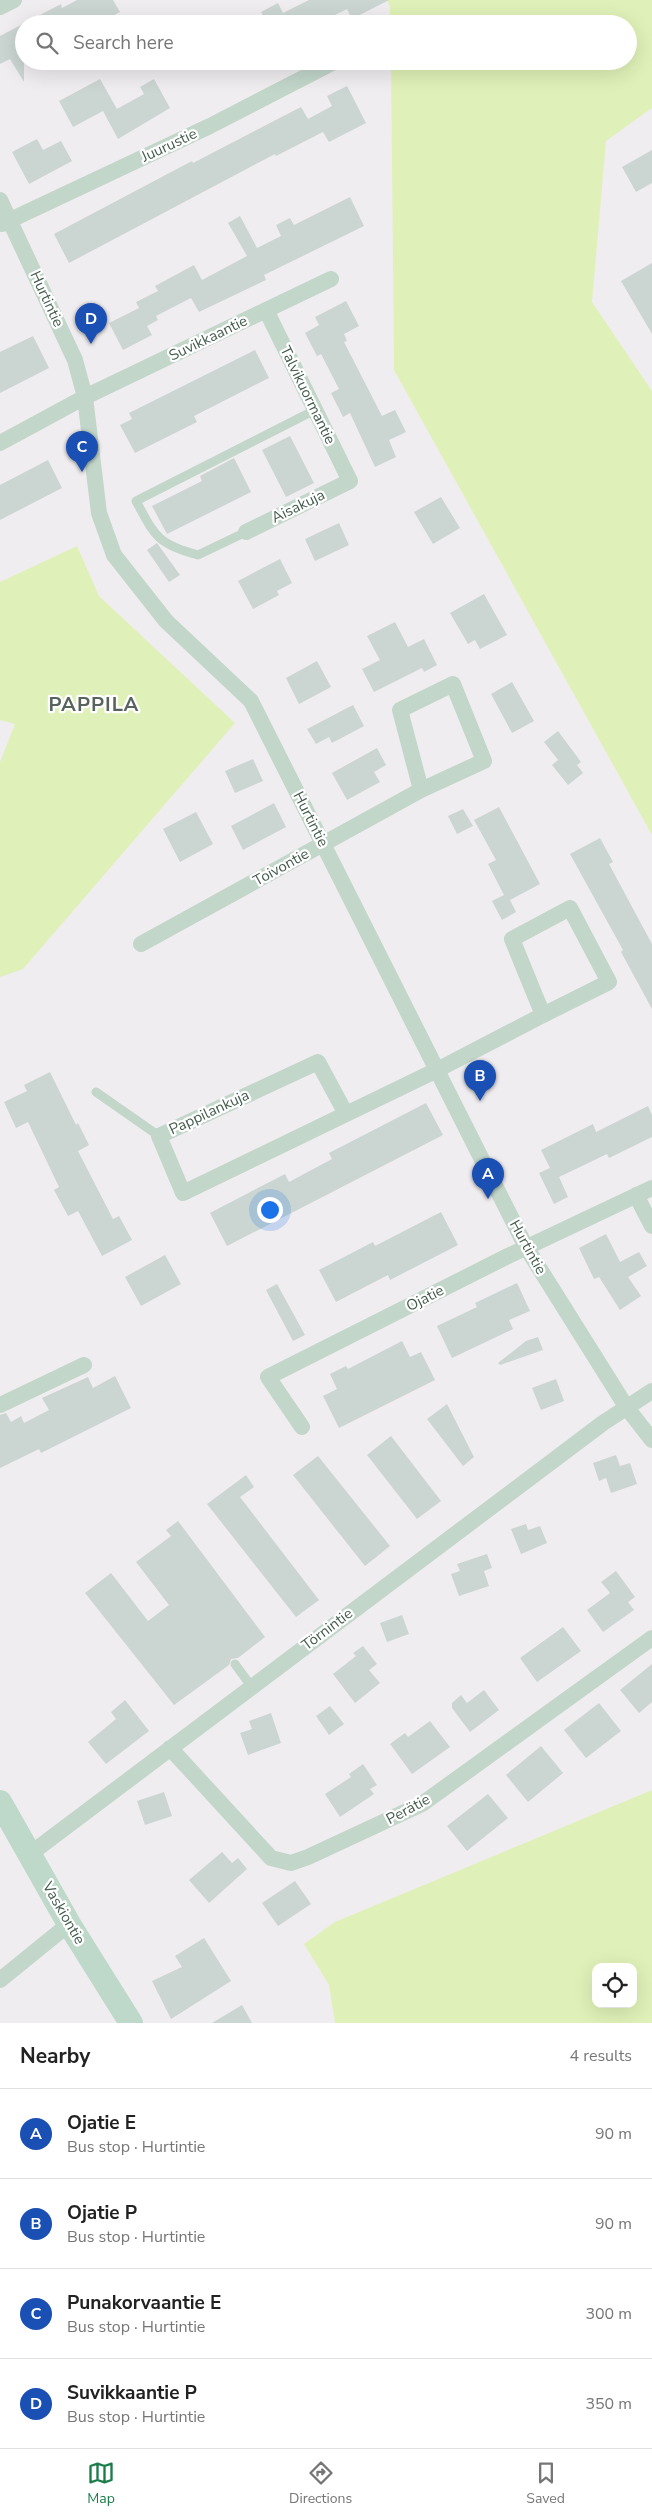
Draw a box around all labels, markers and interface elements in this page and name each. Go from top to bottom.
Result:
search box [15,15,637,70]
icon: search [33,29,61,57]
text: Search here [73,30,174,56]
street label: Juurustie [137,123,200,167]
street label: Hurtintie [25,268,69,330]
pin: D [75,303,107,344]
street label: Suvikkaantie [165,310,251,366]
street label: Talvikuormantie [276,343,340,447]
pin: C [66,431,98,472]
street label: Aisakuja [268,485,328,527]
district label: PAPPILA [49,691,139,718]
street label: Hurtintie [289,788,333,850]
street label: Toivontie [250,843,312,891]
pin: B [464,1060,496,1101]
street label: Pappilankuja [166,1085,252,1139]
pin: A [472,1158,504,1199]
your location [257,1197,283,1223]
street label: Hurtintie [505,1216,551,1278]
street label: Ojatie [403,1280,447,1316]
street label: Törnintie [297,1603,357,1655]
street label: Perätie [383,1789,433,1829]
street label: Vaskiontie [38,1877,90,1948]
map controls [592,1963,637,2008]
button: locate [592,1963,637,2008]
text: Nearby [20,2042,90,2070]
text: 4 results [570,2045,632,2067]
text: Ojatie E [67,2110,136,2136]
text: A [30,2123,42,2145]
text: 90 m [595,2123,632,2145]
text: Bus stop · Hurtintie [67,2136,205,2158]
text: Ojatie P [67,2200,137,2226]
text: B [30,2213,42,2235]
text: 90 m [595,2213,632,2235]
text: Bus stop · Hurtintie [67,2226,205,2248]
text: Punakorvaantie E [67,2290,221,2316]
text: C [31,2303,41,2325]
text: 300 m [585,2303,632,2325]
text: Bus stop · Hurtintie [67,2316,205,2338]
text: Suvikkaantie P [67,2380,197,2406]
text: D [30,2393,42,2415]
text: 350 m [585,2393,632,2415]
text: Bus stop · Hurtintie [67,2406,205,2428]
tab: Map [87,2459,115,2508]
tab: Directions [289,2459,352,2508]
tab: Saved [526,2459,565,2508]

